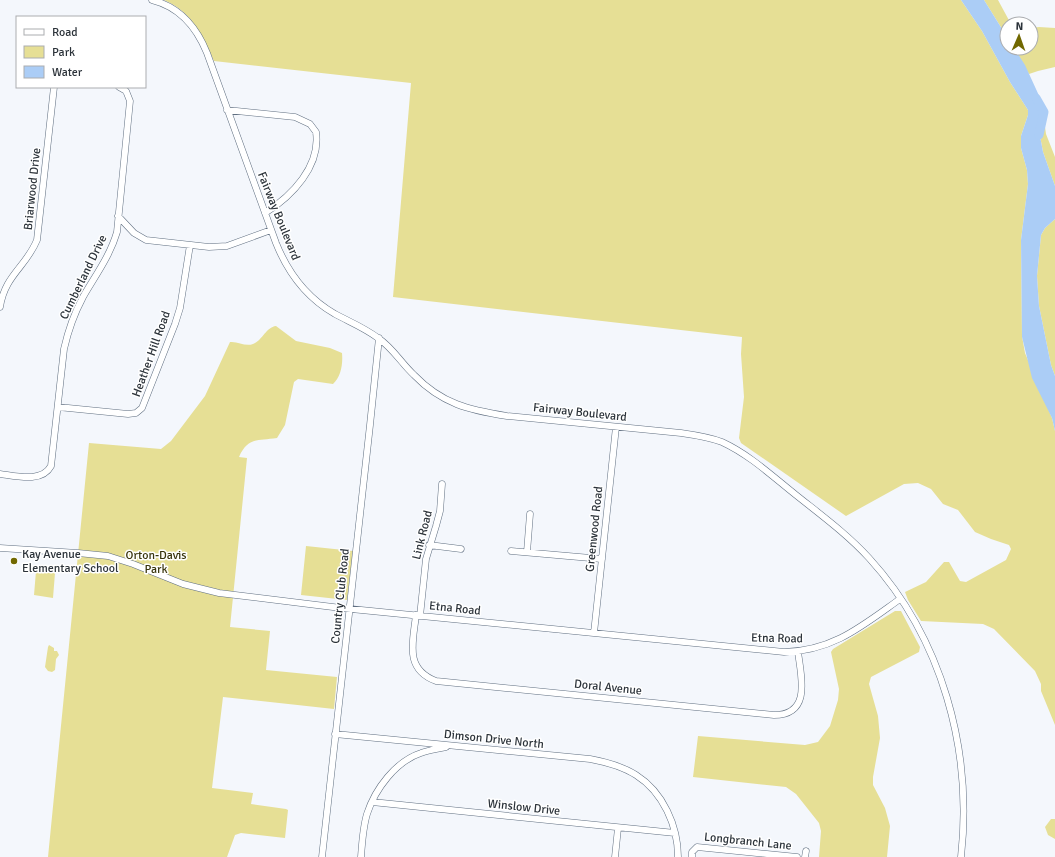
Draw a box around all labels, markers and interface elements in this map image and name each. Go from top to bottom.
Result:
legend [16,16,146,88]
north arrow [999,16,1039,56]
text: N [1015,20,1023,33]
text: Road [52,25,78,40]
text: Park [52,45,75,60]
text: Water [52,65,83,80]
street label: Briarwood Drive [21,147,44,231]
street label: Fairway Boulevard [254,170,303,263]
street label: Cumberland Drive [57,233,110,322]
street label: Heather Hill Road [129,309,174,399]
street label: Fairway Boulevard [532,400,628,425]
street label: Greenwood Road [583,486,606,573]
street label: Link Road [409,509,436,561]
place label: Kay Avenue Elementary School [22,547,119,576]
park label: Orton-Davis Park [125,548,187,577]
street label: Country Club Road [328,548,353,644]
marker: Kay Avenue Elementary School [9,556,19,566]
street label: Etna Road [428,598,482,619]
street label: Etna Road [751,631,803,646]
street label: Doral Avenue [573,676,643,699]
street label: Dimson Drive North [443,727,545,752]
street label: Winslow Drive [487,796,561,819]
street label: Longbranch Lane [703,829,792,854]

